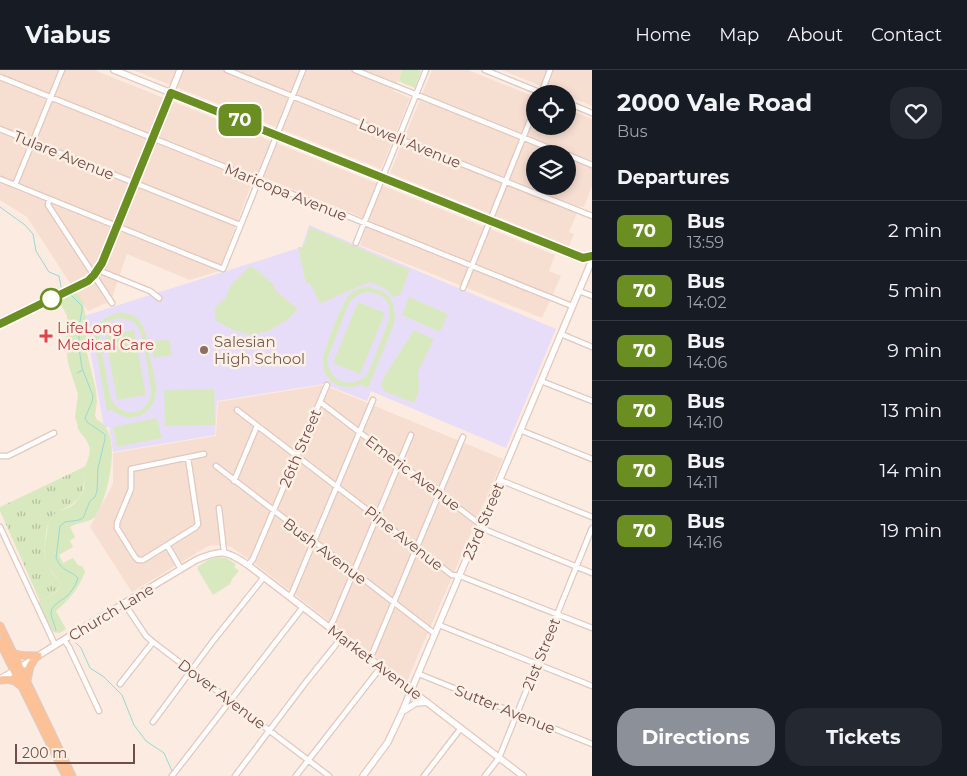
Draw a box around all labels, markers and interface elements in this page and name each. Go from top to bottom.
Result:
text: Viabus [25,20,111,49]
text: Home [635,24,691,46]
text: Map [719,24,759,46]
text: About [787,24,843,46]
text: Contact [871,24,942,46]
map controls [526,85,576,195]
button: locate [526,85,576,135]
button: heart [890,87,942,139]
text: 2000 Vale Road [617,88,812,117]
line badge: 70 [218,104,262,136]
text: 70 [228,109,252,131]
street label: Lowell Avenue [356,114,464,172]
text: Bus [617,122,648,141]
street label: Tulare Avenue [11,126,117,184]
button: layers [526,145,576,195]
street label: Maricopa Avenue [222,159,350,225]
text: Departures [617,166,729,189]
text: Bus [687,210,725,233]
text: 2 min [888,219,942,242]
text: 70 [633,220,656,242]
text: 13:59 [687,233,724,252]
text: Bus [687,270,725,293]
text: 5 min [888,279,942,302]
text: 70 [633,280,656,302]
unlabelled marker [40,288,62,310]
text: 14:02 [687,293,727,312]
place label: LifeLong Medical Care [57,318,154,354]
marker: LifeLong Medical Care [39,329,53,343]
text: Bus [687,330,725,353]
place label: Salesian High School [214,332,305,368]
text: 9 min [887,339,942,362]
text: 70 [633,340,656,362]
marker: Salesian High School [198,344,210,356]
text: 14:06 [687,353,727,372]
text: Bus [687,390,725,413]
text: 13 min [881,399,942,422]
text: 70 [633,400,656,422]
street label: 26th Street [275,406,325,490]
text: 14:10 [687,413,723,432]
street label: Emeric Avenue [362,431,464,515]
text: Bus [687,450,725,473]
text: 14 min [879,459,942,482]
text: 70 [633,460,656,482]
text: 14:11 [687,473,718,492]
street label: 23rd Street [458,479,508,563]
street label: Pine Avenue [361,501,447,575]
text: Bus [687,510,725,533]
street label: Bush Avenue [280,514,370,588]
text: 19 min [880,519,942,542]
text: 70 [633,520,656,542]
text: 14:16 [687,533,722,552]
street label: Church Lane [65,579,157,645]
street label: 21st Street [518,615,564,693]
street label: Market Avenue [324,620,426,704]
street label: Dover Avenue [174,655,270,733]
street label: Sutter Avenue [452,680,558,738]
button: Directions [617,708,775,766]
button: Tickets [785,708,942,766]
scale bar [15,741,135,764]
text: 200 m [22,744,67,762]

